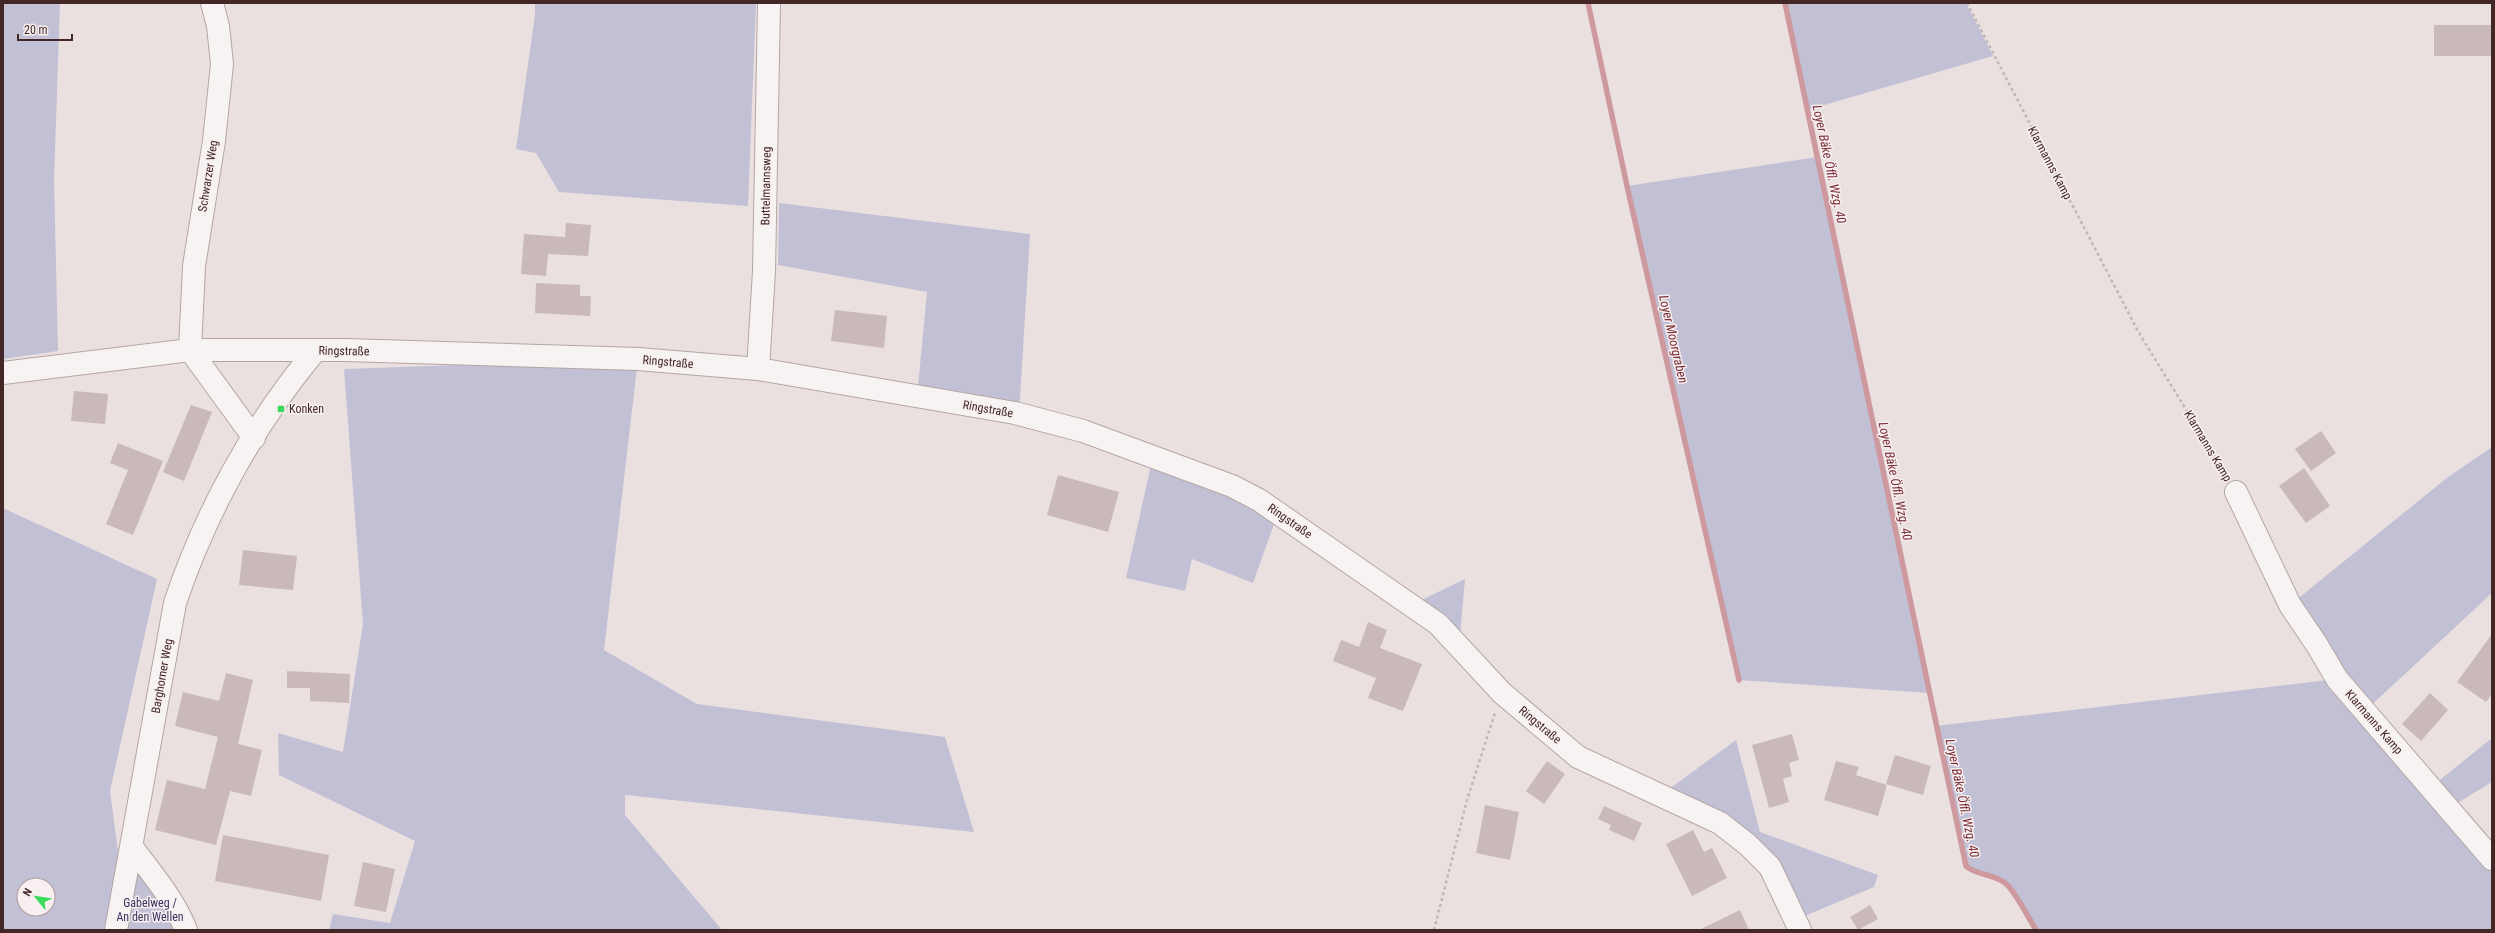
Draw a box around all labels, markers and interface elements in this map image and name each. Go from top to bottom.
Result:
scale bar [18,16,72,42]
text: 20 m [24,23,48,37]
water label: Loyer Bäke Öffl. Wzg. 40 [1810,104,1849,225]
street label: Klarmanns Kamp [2025,124,2075,202]
street label: Schwarzer Weg [195,139,221,213]
street label: Buttelmannsweg [758,146,774,226]
water label: Loyer Moorgraben [1656,294,1691,385]
street label: Ringstraße [318,344,370,358]
street label: Ringstraße [642,353,694,371]
street label: Ringstraße [962,398,1015,420]
place label: Konken [289,402,324,416]
marker: Konken [276,404,286,414]
street label: Klarmanns Kamp [2181,408,2235,484]
water label: Loyer Bäke Öffl. Wzg. 40 [1876,421,1915,542]
street label: Ringstraße [1265,501,1315,542]
street label: Barghorner Weg [149,637,175,714]
street label: Klarmanns Kamp [2342,687,2406,757]
street label: Ringstraße [1516,703,1564,747]
water label: Loyer Bäke Öffl. Wzg. 40 [1943,738,1982,859]
north arrow [16,877,56,917]
text: N [20,886,35,898]
park label: Gabelweg / An den Wellen [116,896,184,924]

